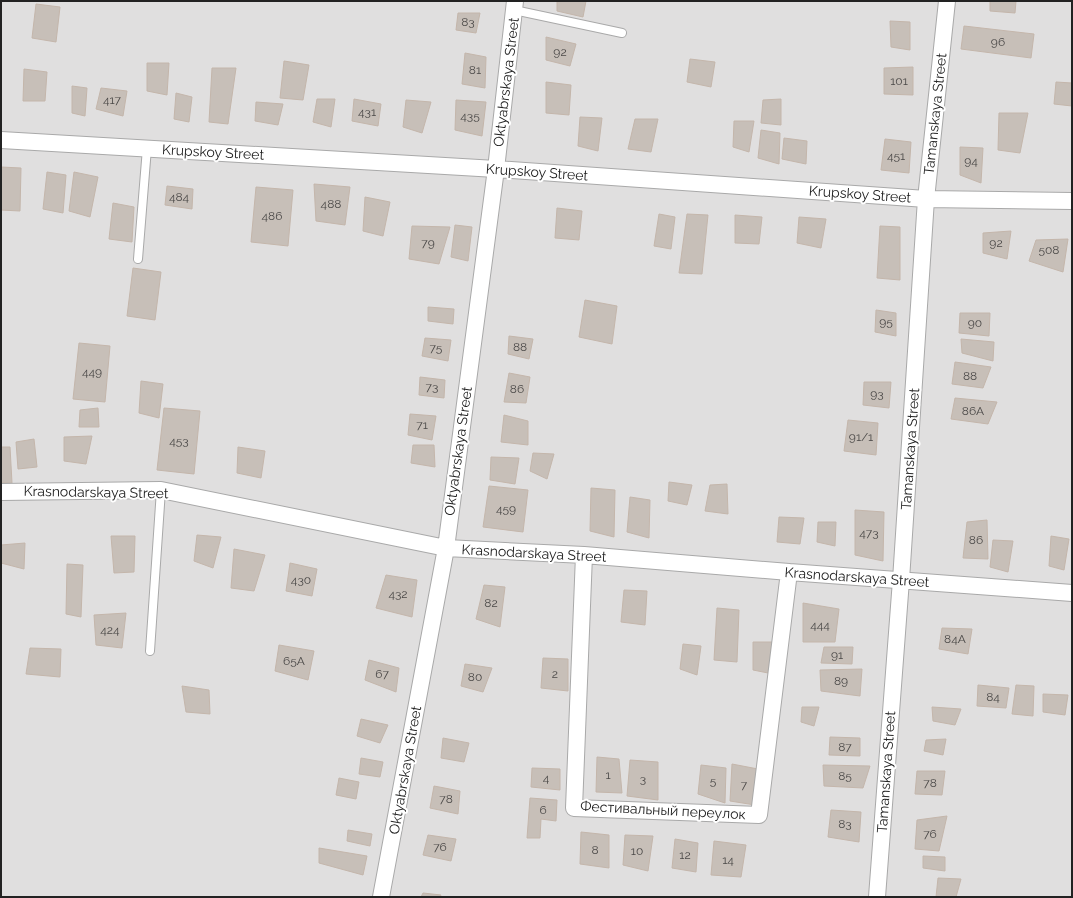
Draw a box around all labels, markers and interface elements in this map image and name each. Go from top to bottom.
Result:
house number: 83 [461,15,475,29]
street label: Oktyabrskaya Street [490,16,522,148]
house number: 96 [991,35,1005,49]
house number: 92 [553,45,567,59]
street label: Tamanskaya Street [921,52,949,176]
house number: 81 [469,63,481,77]
house number: 101 [890,74,908,88]
house number: 417 [103,93,122,107]
house number: 431 [358,105,376,119]
house number: 435 [460,109,480,123]
street label: Krupskoy Street [161,141,265,163]
house number: 451 [887,149,905,163]
house number: 94 [964,154,978,168]
street label: Krupskoy Street [485,160,589,184]
street label: Krupskoy Street [808,182,912,206]
house number: 484 [169,190,190,204]
house number: 488 [321,197,341,211]
house number: 486 [262,209,282,223]
house number: 79 [421,236,435,250]
house number: 92 [989,236,1003,250]
house number: 508 [1038,243,1060,257]
house number: 95 [879,315,893,329]
house number: 90 [968,316,982,330]
house number: 88 [513,340,527,354]
house number: 75 [430,341,443,355]
house number: 449 [82,365,102,379]
house number: 88 [963,369,977,383]
house number: 73 [426,380,438,394]
house number: 86 [510,382,524,396]
street label: Oktyabrskaya Street [441,385,475,517]
house number: 93 [870,387,884,401]
street label: Tamanskaya Street [898,387,922,511]
house number: 86А [962,404,984,418]
house number: 71 [416,418,428,432]
house number: 91/1 [849,430,873,444]
house number: 453 [169,434,189,448]
street label: Krasnodarskaya Street [23,483,169,501]
house number: 459 [496,502,516,516]
house number: 473 [859,526,879,540]
house number: 86 [969,533,983,547]
street label: Krasnodarskaya Street [461,541,607,565]
street label: Krasnodarskaya Street [784,564,930,590]
house number: 430 [291,573,311,587]
house number: 432 [388,587,408,601]
house number: 82 [484,596,498,610]
house number: 444 [810,618,830,632]
house number: 424 [100,623,120,637]
house number: 84А [944,632,966,646]
house number: 91 [831,648,843,662]
house number: 65А [283,654,305,668]
house number: 67 [375,667,389,681]
house number: 2 [552,667,558,681]
house number: 80 [468,670,482,684]
house number: 89 [834,674,848,688]
house number: 84 [986,690,1000,704]
street label: Oktyabrskaya Street [386,704,424,835]
street label: Tamanskaya Street [874,710,898,834]
house number: 87 [838,740,852,754]
house number: 1 [605,768,611,782]
house number: 85 [838,769,852,783]
house number: 4 [543,771,550,785]
house number: 3 [640,772,646,786]
house number: 5 [710,774,717,788]
house number: 78 [923,776,937,790]
house number: 7 [741,778,748,792]
house number: 78 [439,792,453,806]
street label: Фестивальный переулок [580,798,746,822]
house number: 6 [539,803,547,817]
house number: 83 [838,817,852,831]
house number: 76 [923,827,937,841]
house number: 76 [433,840,447,854]
house number: 8 [591,843,599,857]
house number: 10 [631,844,643,858]
house number: 12 [679,848,691,862]
house number: 14 [722,853,734,867]

